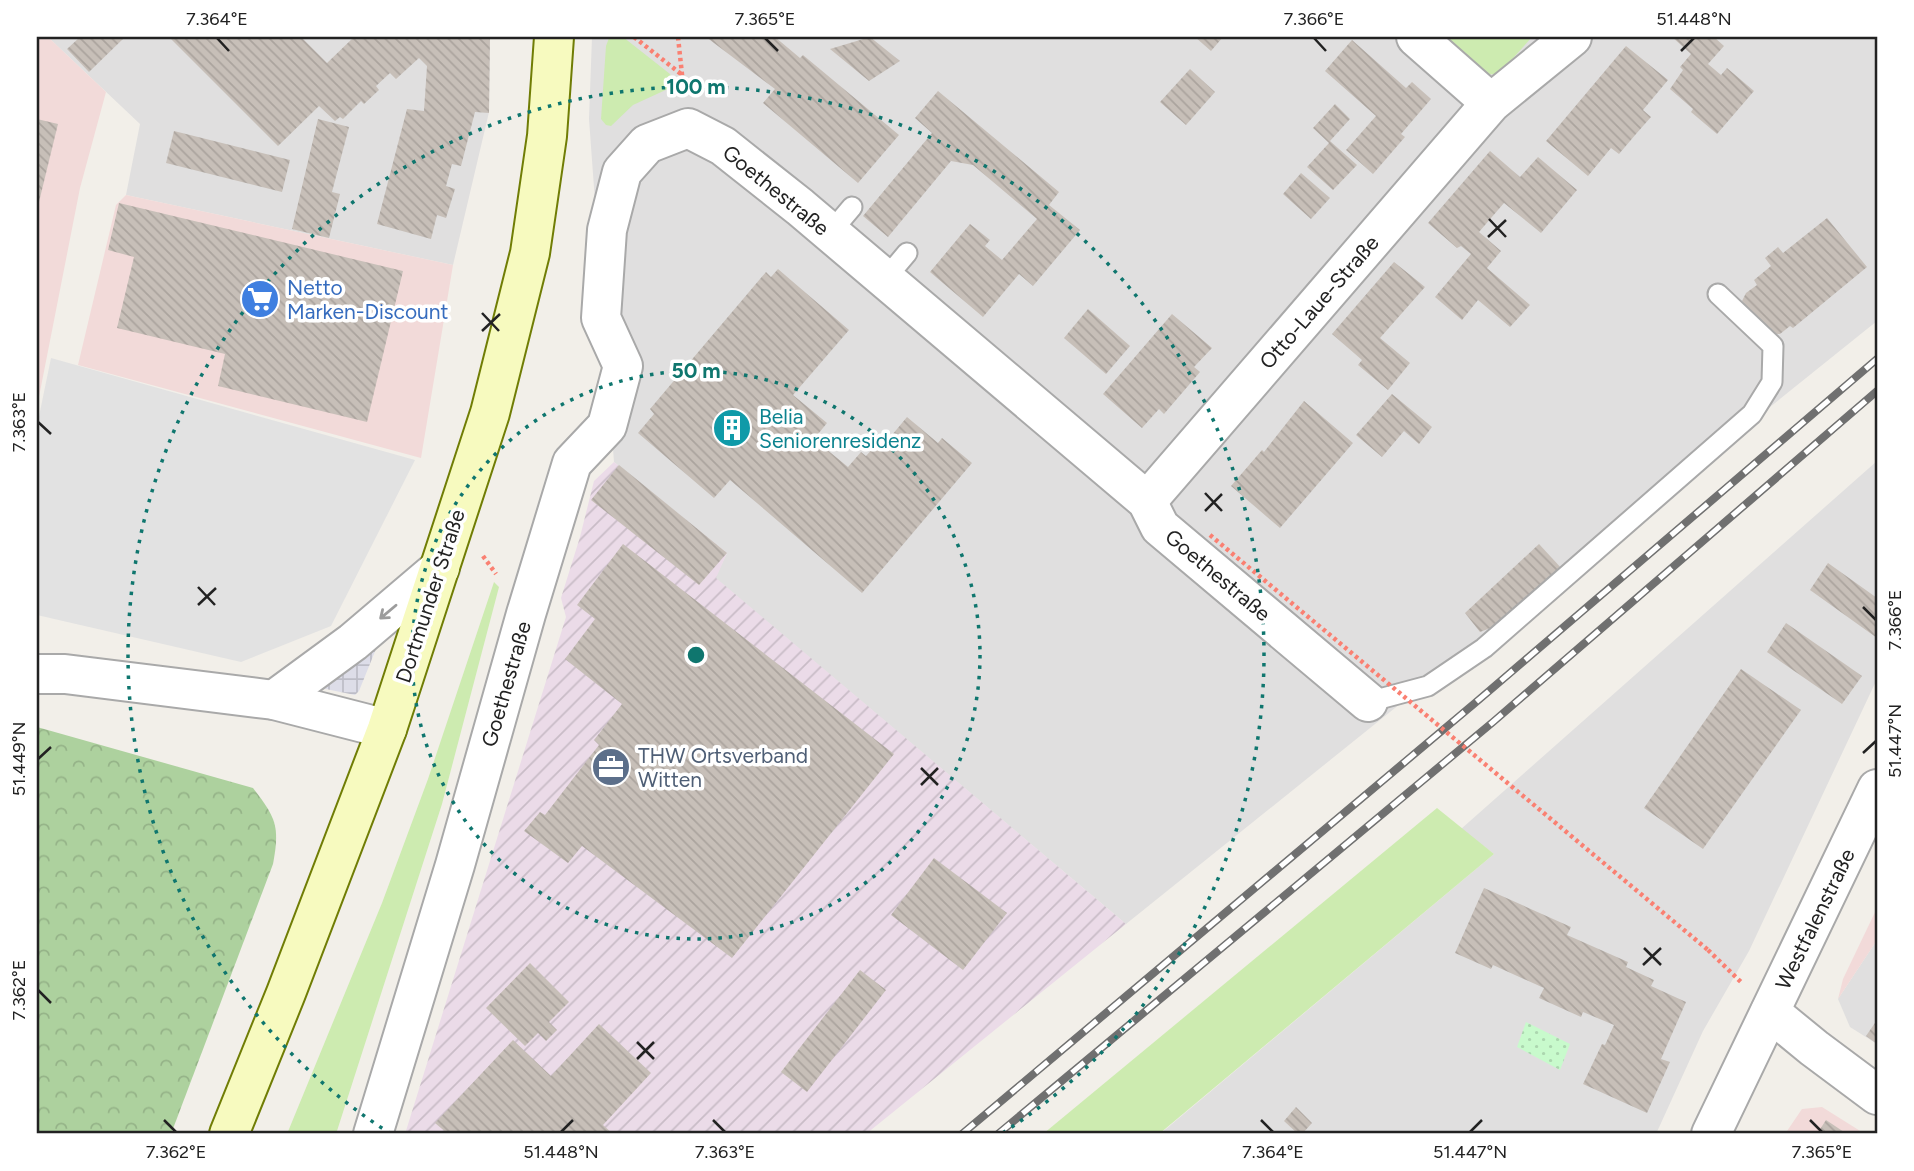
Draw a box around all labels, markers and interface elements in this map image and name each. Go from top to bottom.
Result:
text: 7.364°E [186,8,248,30]
text: 7.365°E [734,8,796,30]
text: 7.366°E [1284,8,1344,30]
text: 51.448°N [1656,8,1732,30]
text: 100 m [666,74,726,99]
street label: Goethestraße [718,140,834,240]
street label: Otto-Laue-Straße [1254,230,1384,374]
place label: Netto Marken-Discount [287,275,449,324]
supermarket icon: Netto Marken-Discount [239,278,281,320]
text: 50 m [671,358,721,383]
text: 7.363°E [8,392,30,452]
place label: Belia Seniorenresidenz [759,404,921,453]
building icon: Belia Seniorenresidenz [711,407,753,449]
street label: Dortmunder Straße [390,506,470,686]
street label: Goethestraße [1160,524,1276,626]
text: 7.366°E [1884,590,1906,650]
one-way arrow [380,604,398,620]
street label: Goethestraße [476,618,536,750]
centre of rings [684,643,708,667]
text: 51.447°N [1884,704,1906,778]
text: 51.449°N [8,722,30,796]
place label: THW Ortsverband Witten [638,743,808,792]
office icon: THW Ortsverband Witten [590,746,632,788]
street label: Westfalenstraße [1770,845,1860,993]
text: 7.362°E [8,960,30,1020]
text: 7.362°E [146,1141,206,1163]
text: 51.448°N [523,1141,599,1163]
text: 7.363°E [695,1141,755,1163]
text: 7.364°E [1242,1141,1304,1163]
text: 51.447°N [1433,1141,1507,1163]
text: 7.365°E [1791,1141,1853,1163]

